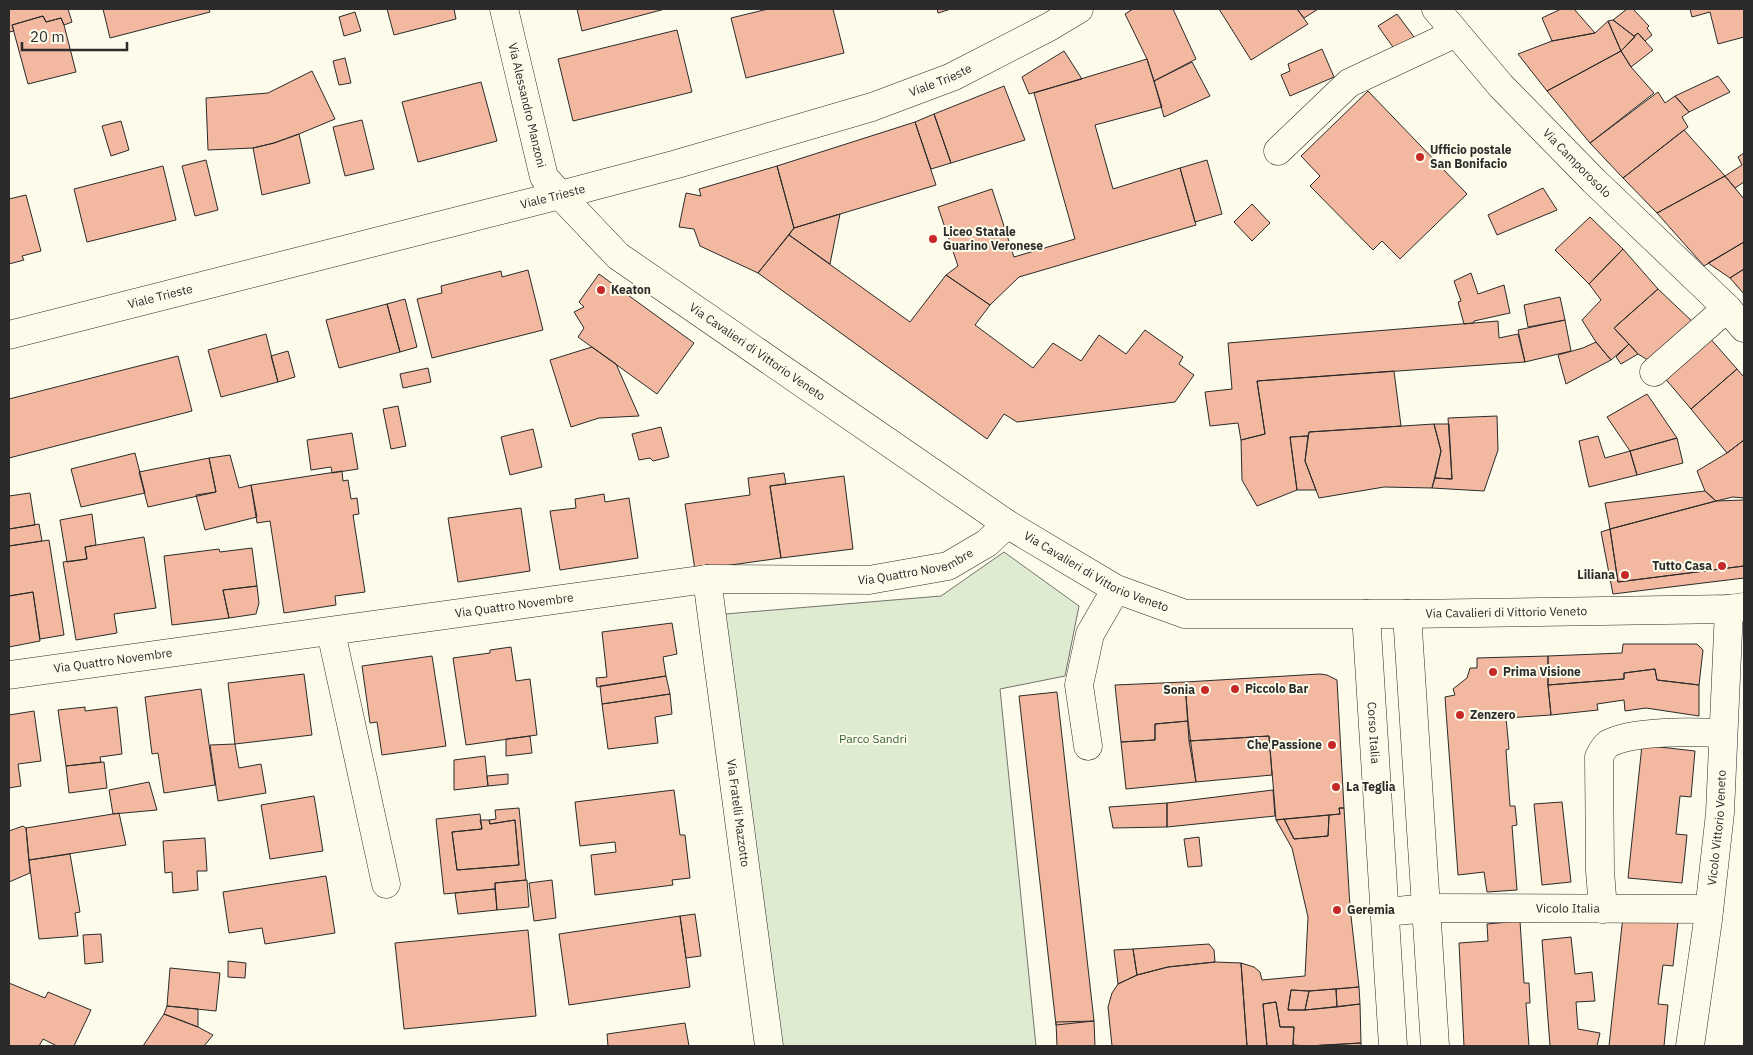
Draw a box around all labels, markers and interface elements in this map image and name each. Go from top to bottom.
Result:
scale bar [22,20,128,52]
text: 20 m [30,27,65,46]
street label: Via Alessandro Manzoni [505,41,550,169]
street label: Viale Trieste [907,60,974,99]
street label: Via Camporosolo [1540,125,1615,201]
place label: Ufficio postale San Bonifacio [1430,142,1512,171]
marker: Ufficio postale San Bonifacio [1414,151,1426,163]
street label: Viale Trieste [519,181,587,212]
place label: Liceo Statale Guarino Veronese [943,224,1043,253]
marker: Liceo Statale Guarino Veronese [927,233,939,245]
street label: Viale Trieste [126,281,194,312]
place label: Keaton [611,282,651,297]
marker: Keaton [595,284,607,296]
street label: Via Cavalieri di Vittorio Veneto [687,299,829,404]
street label: Via Cavalieri di Vittorio Veneto [1021,528,1171,615]
street label: Via Quattro Novembre [858,545,976,587]
place label: Tutto Casa [1652,558,1712,573]
marker: Tutto Casa [1716,560,1728,572]
place label: Liliana [1577,567,1615,582]
marker: Liliana [1619,569,1631,581]
street label: Via Quattro Novembre [454,589,575,621]
street label: Via Cavalieri di Vittorio Veneto [1425,603,1588,621]
street label: Via Quattro Novembre [53,645,174,676]
place label: Prima Visione [1503,664,1581,679]
marker: Prima Visione [1487,666,1499,678]
place label: Piccolo Bar [1245,681,1308,696]
place label: Sonia [1163,682,1195,697]
marker: Piccolo Bar [1229,683,1241,695]
marker: Sonia [1199,684,1211,696]
street label: Corso Italia [1364,701,1383,765]
place label: Zenzero [1470,707,1516,722]
marker: Zenzero [1454,709,1466,721]
park label: Parco Sandri [839,731,907,746]
place label: Che Passione [1247,737,1322,752]
marker: Che Passione [1326,739,1338,751]
street label: Via Fratelli Mazzotto [724,758,753,868]
street label: Vicolo Vittorio Veneto [1704,769,1729,886]
place label: La Teglia [1346,779,1396,794]
marker: La Teglia [1330,781,1342,793]
street label: Vicolo Italia [1536,900,1600,916]
place label: Geremia [1347,902,1395,917]
marker: Geremia [1331,904,1343,916]

